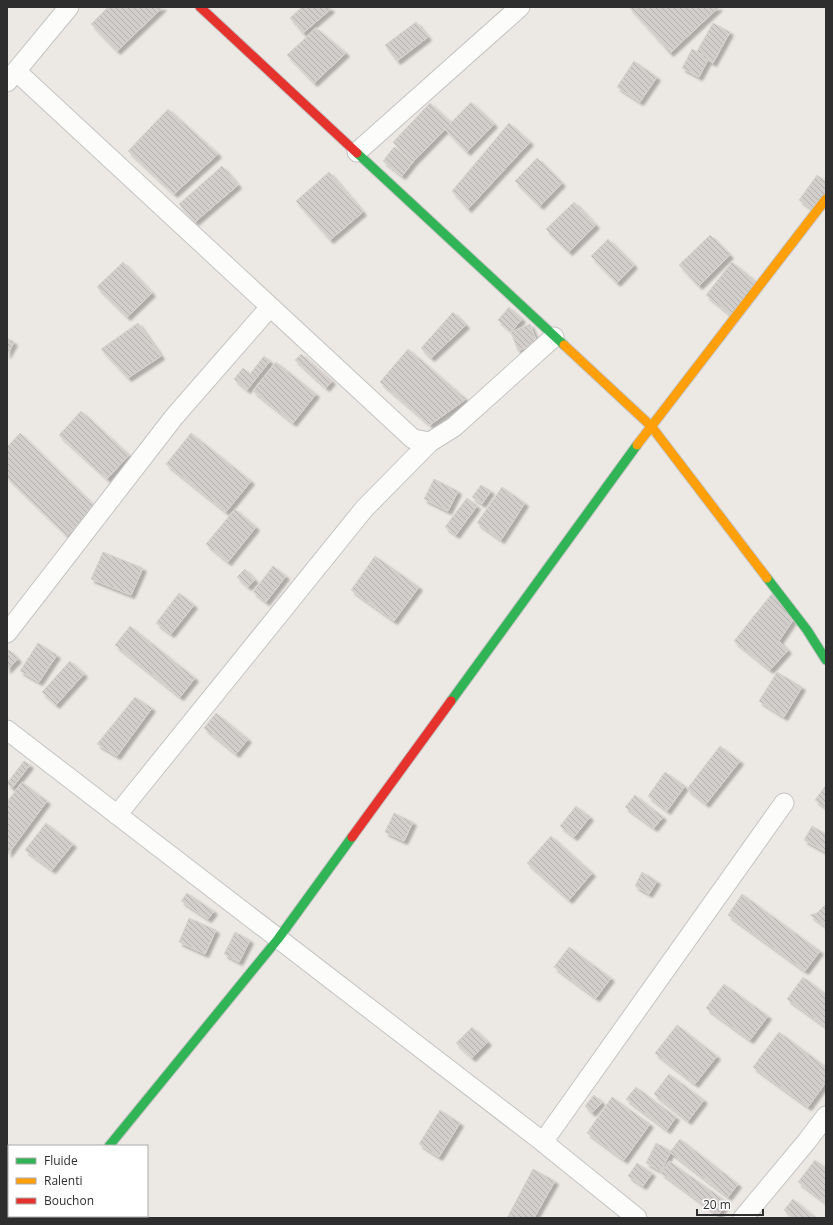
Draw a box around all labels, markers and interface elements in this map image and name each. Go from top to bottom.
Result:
legend [8,1145,148,1217]
text: Fluide [44,1152,78,1169]
text: Ralenti [44,1172,83,1189]
scale bar [697,1191,763,1217]
text: Bouchon [44,1192,94,1209]
text: 20 m [703,1196,731,1213]

